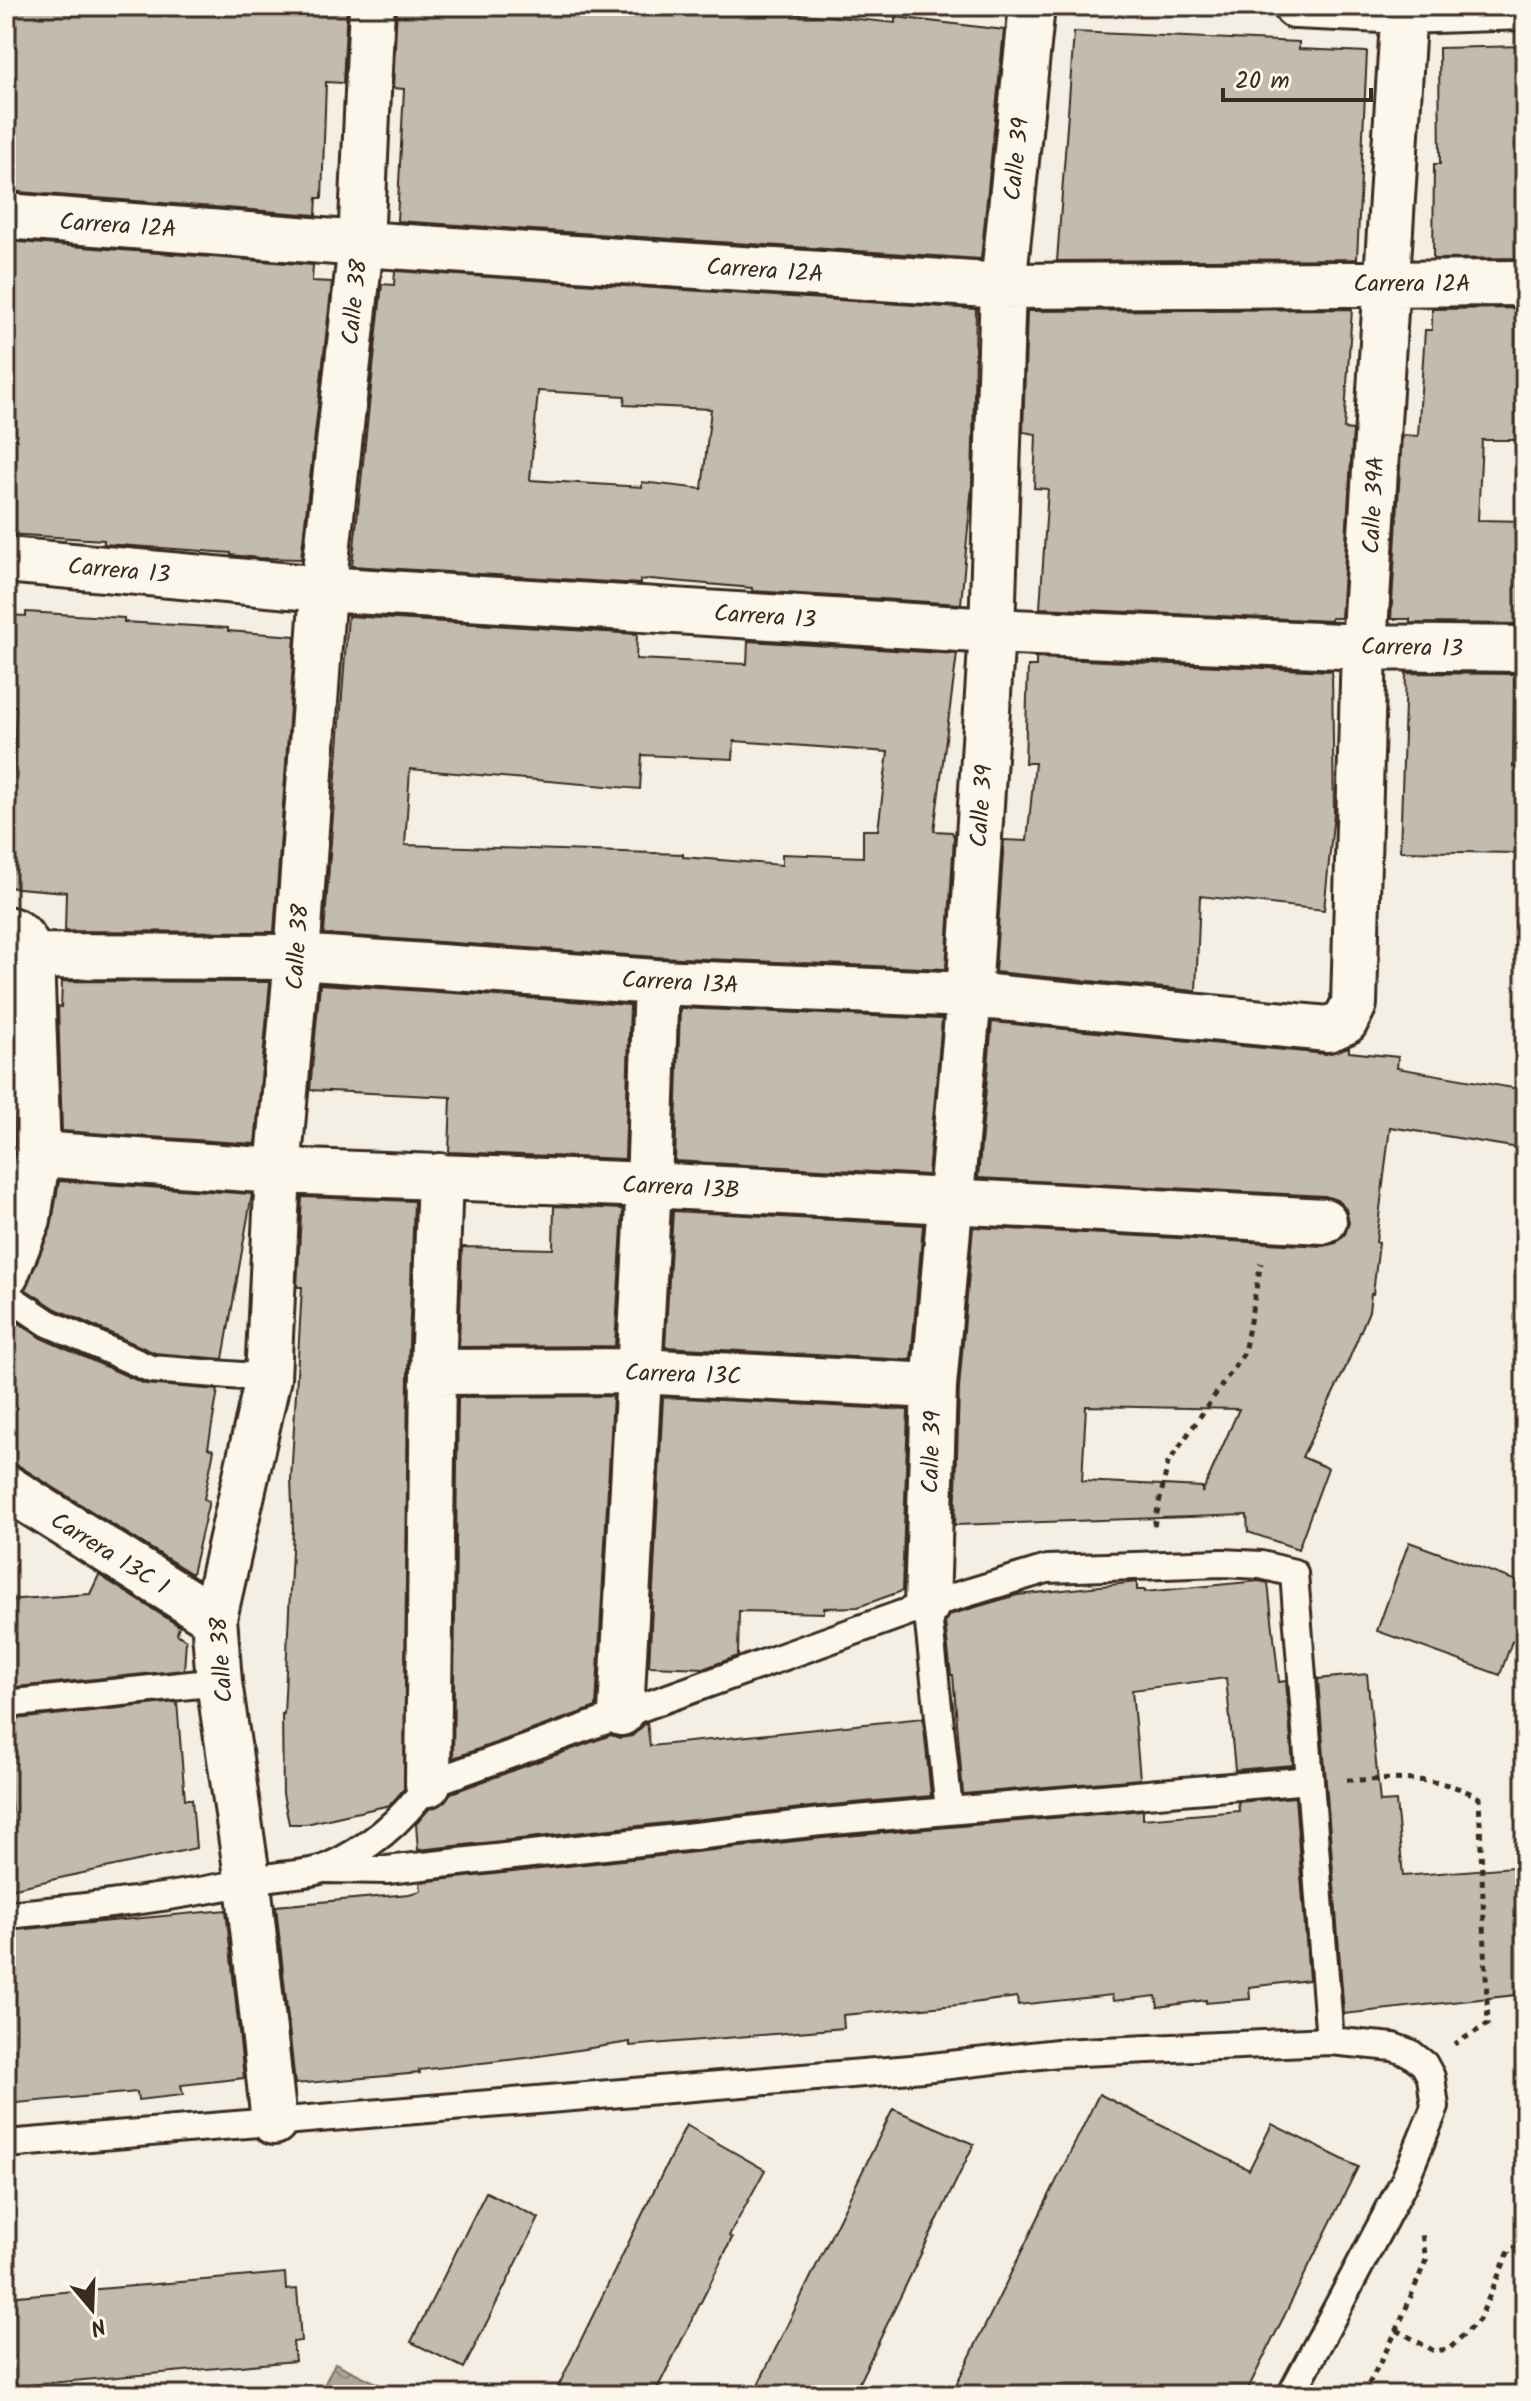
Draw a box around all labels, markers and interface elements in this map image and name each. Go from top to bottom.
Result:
scale bar [1223,52,1371,102]
text: 20 m [1235,62,1290,101]
street label: Calle 39 [994,115,1041,203]
street label: Carrera 12A [58,203,178,250]
street label: Carrera 12A [705,248,825,295]
street label: Calle 38 [332,257,379,347]
street label: Carrera 12A [1353,265,1471,304]
street label: Calle 39A [1352,455,1397,555]
street label: Carrera 13 [66,548,172,595]
street label: Carrera 13 [712,594,817,641]
street label: Carrera 13 [1360,628,1464,669]
street label: Calle 39 [960,763,1005,849]
street label: Calle 38 [276,902,321,991]
street label: Carrera 13A [620,961,739,1006]
street label: Carrera 13B [621,1166,741,1211]
street label: Carrera 13C [624,1354,742,1397]
street label: Calle 39 [912,1409,953,1494]
street label: Carrera 13C 1 [42,1502,176,1606]
street label: Calle 38 [200,1615,245,1704]
north arrow [52,2269,132,2349]
text: N [85,2307,110,2344]

